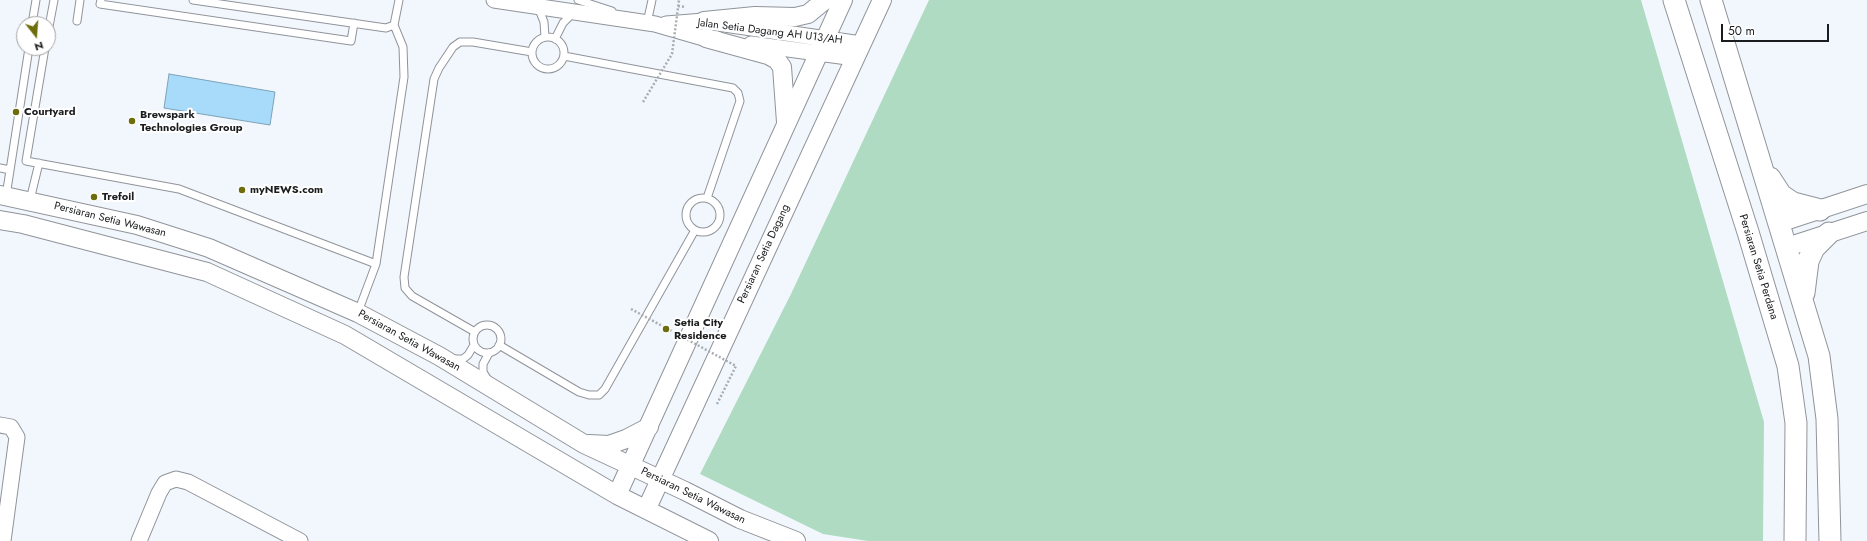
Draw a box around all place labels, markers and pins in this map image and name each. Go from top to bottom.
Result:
place label: Courtyard [24,105,76,119]
marker: Courtyard [11,107,21,117]
place label: Brewspark Technologies Group [140,108,243,134]
marker: Brewspark Technologies Group [127,116,137,126]
place label: myNEWS.com [250,183,323,197]
marker: myNEWS.com [237,185,247,195]
place label: Trefoil [102,190,134,204]
marker: Trefoil [89,192,99,202]
place label: Setia City Residence [674,316,727,342]
marker: Setia City Residence [661,324,671,334]

